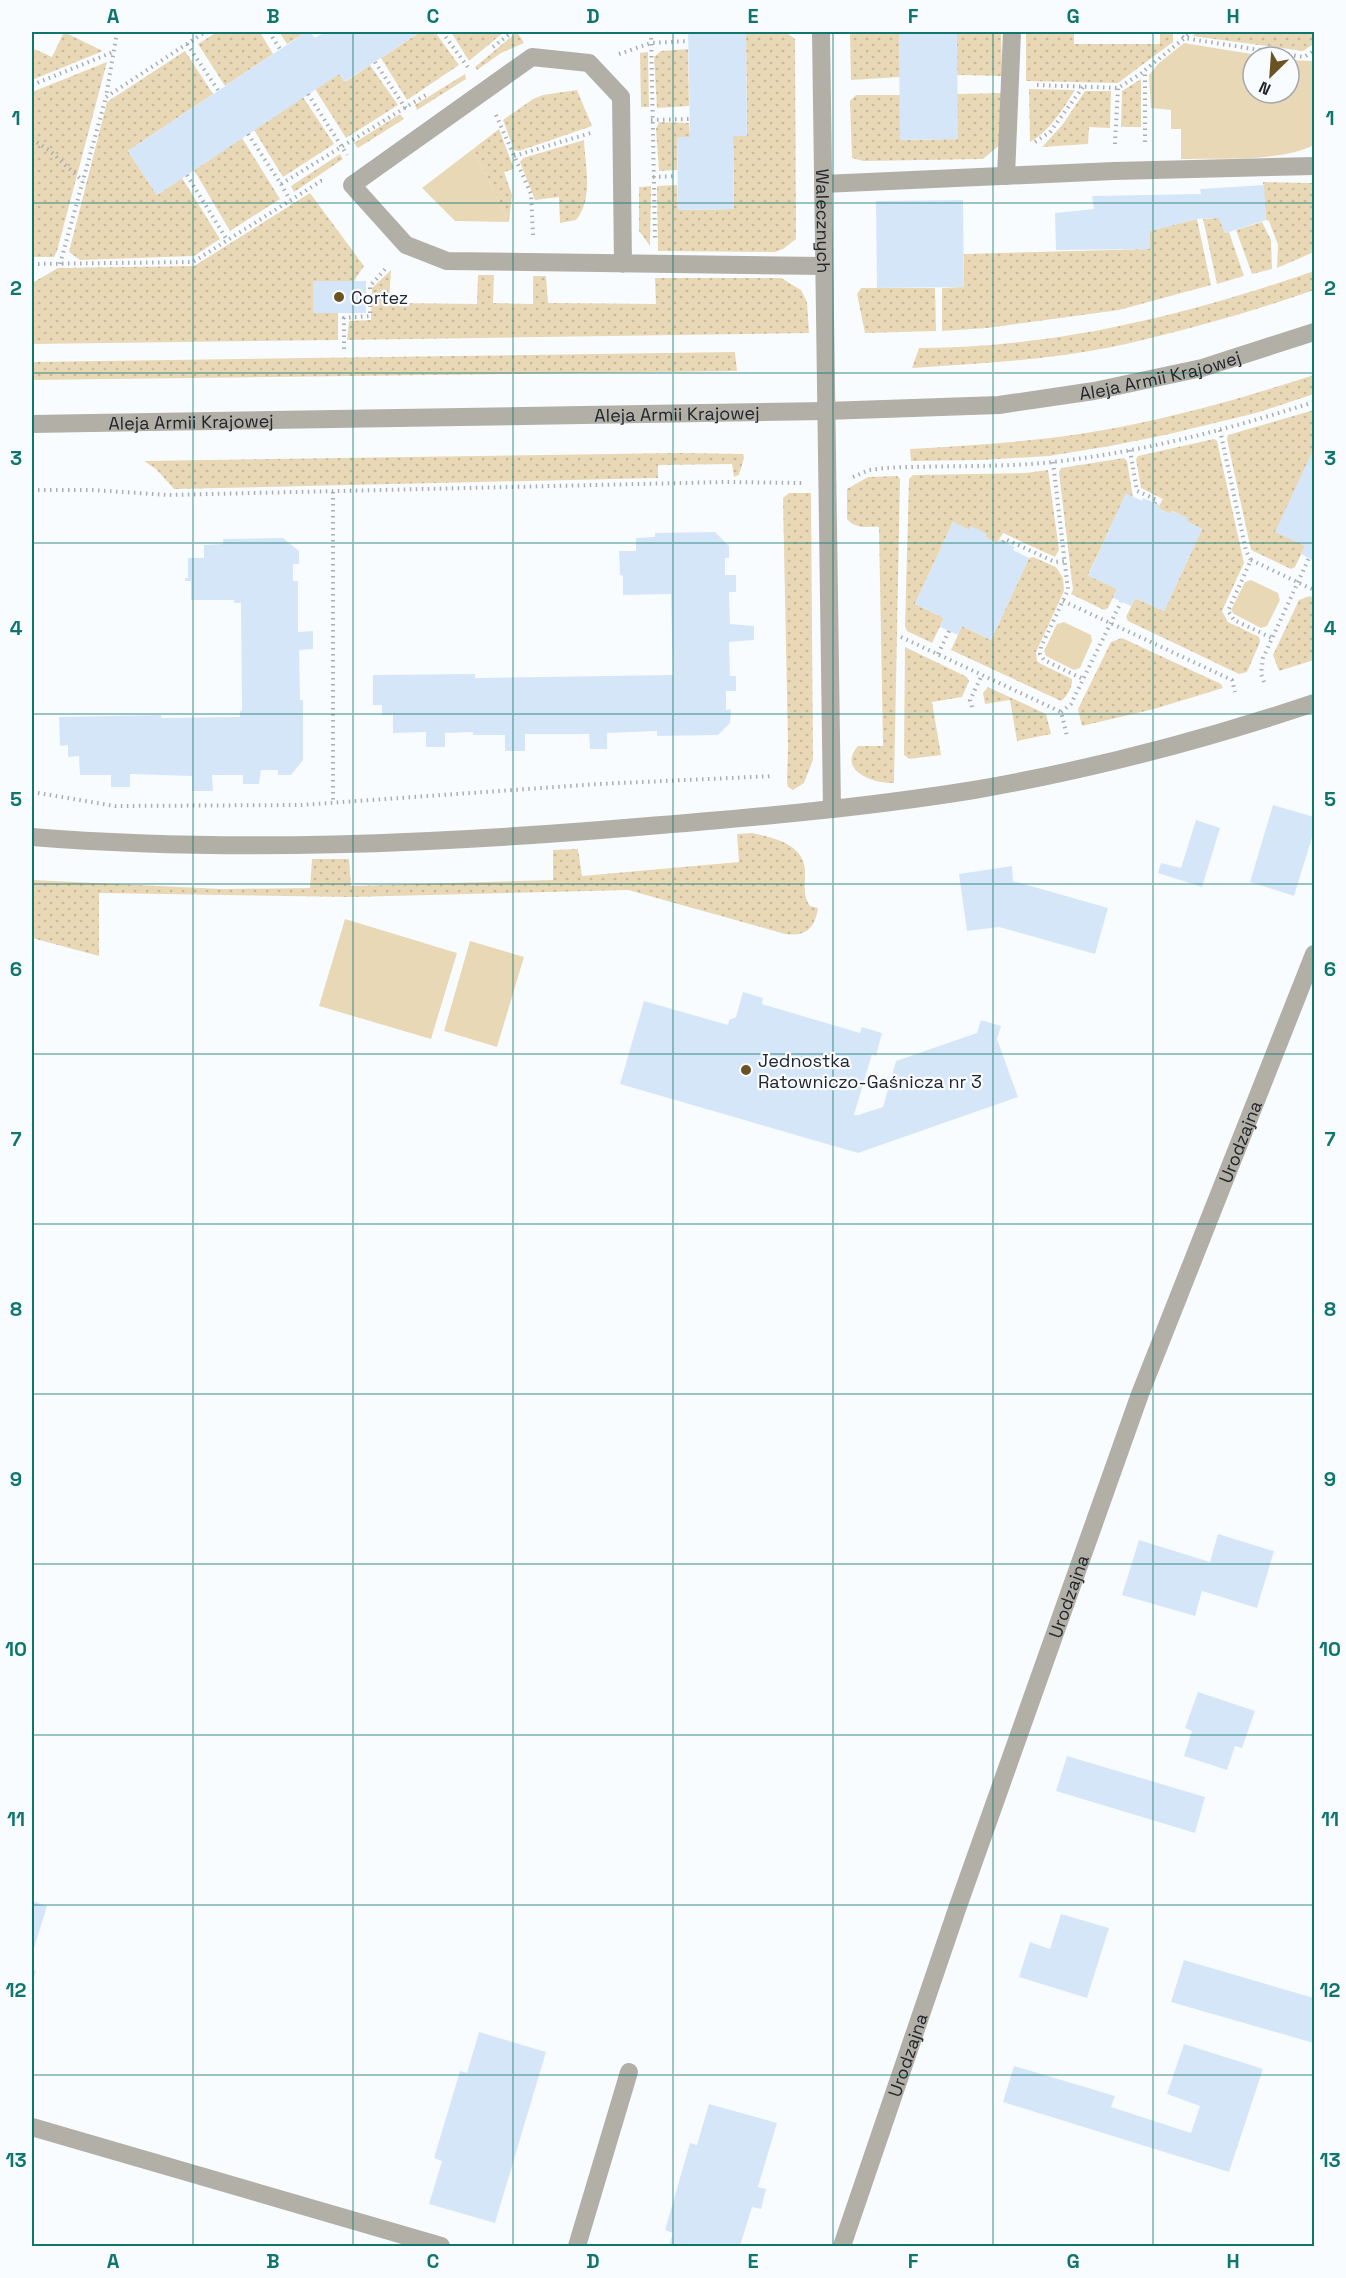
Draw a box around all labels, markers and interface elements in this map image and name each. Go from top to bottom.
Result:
text: A [107,3,120,29]
text: B [266,3,280,29]
text: C [427,3,440,29]
text: D [586,3,600,29]
text: E [747,3,759,29]
text: F [908,3,919,29]
text: G [1066,3,1080,29]
text: H [1226,3,1240,29]
north arrow [1241,45,1301,105]
text: N [1256,76,1274,100]
text: 1 [11,105,21,131]
text: 1 [1325,105,1335,131]
street label: Walecznych [811,169,836,273]
text: 2 [10,275,22,301]
text: 2 [1324,275,1336,301]
place label: Cortez [351,286,408,309]
marker: Cortez [332,290,346,304]
street label: Aleja Armii Krajowej [1078,345,1244,405]
street label: Aleja Armii Krajowej [594,401,760,426]
street label: Aleja Armii Krajowej [108,409,274,434]
text: 3 [10,445,22,471]
text: 3 [1324,445,1336,471]
text: 4 [10,615,23,641]
text: 4 [1324,615,1337,641]
text: 5 [10,786,22,812]
text: 5 [1324,786,1336,812]
text: 6 [10,956,22,982]
text: 6 [1324,956,1336,982]
place label: Jednostka Ratowniczo-Gaśnicza nr 3 [758,1049,982,1093]
marker: Jednostka Ratowniczo-Gaśnicza nr 3 [739,1063,753,1077]
street label: Urodzajna [1213,1097,1266,1186]
text: 7 [10,1126,22,1152]
text: 7 [1324,1126,1336,1152]
text: 8 [10,1296,22,1322]
text: 8 [1324,1296,1336,1322]
text: 9 [10,1466,22,1492]
text: 9 [1324,1466,1336,1492]
street label: Urodzajna [1043,1552,1093,1641]
text: 10 [5,1636,27,1662]
text: 10 [1319,1636,1341,1662]
text: 11 [7,1806,25,1832]
text: 11 [1321,1806,1339,1832]
text: 12 [6,1977,27,2003]
text: 12 [1320,1977,1341,2003]
street label: Urodzajna [882,2010,932,2100]
text: 13 [5,2147,27,2173]
text: 13 [1319,2147,1341,2173]
text: A [107,2248,120,2274]
text: B [266,2248,280,2274]
text: C [427,2248,440,2274]
text: D [586,2248,600,2274]
text: E [747,2248,759,2274]
text: F [908,2248,919,2274]
text: G [1066,2248,1080,2274]
text: H [1226,2248,1240,2274]

